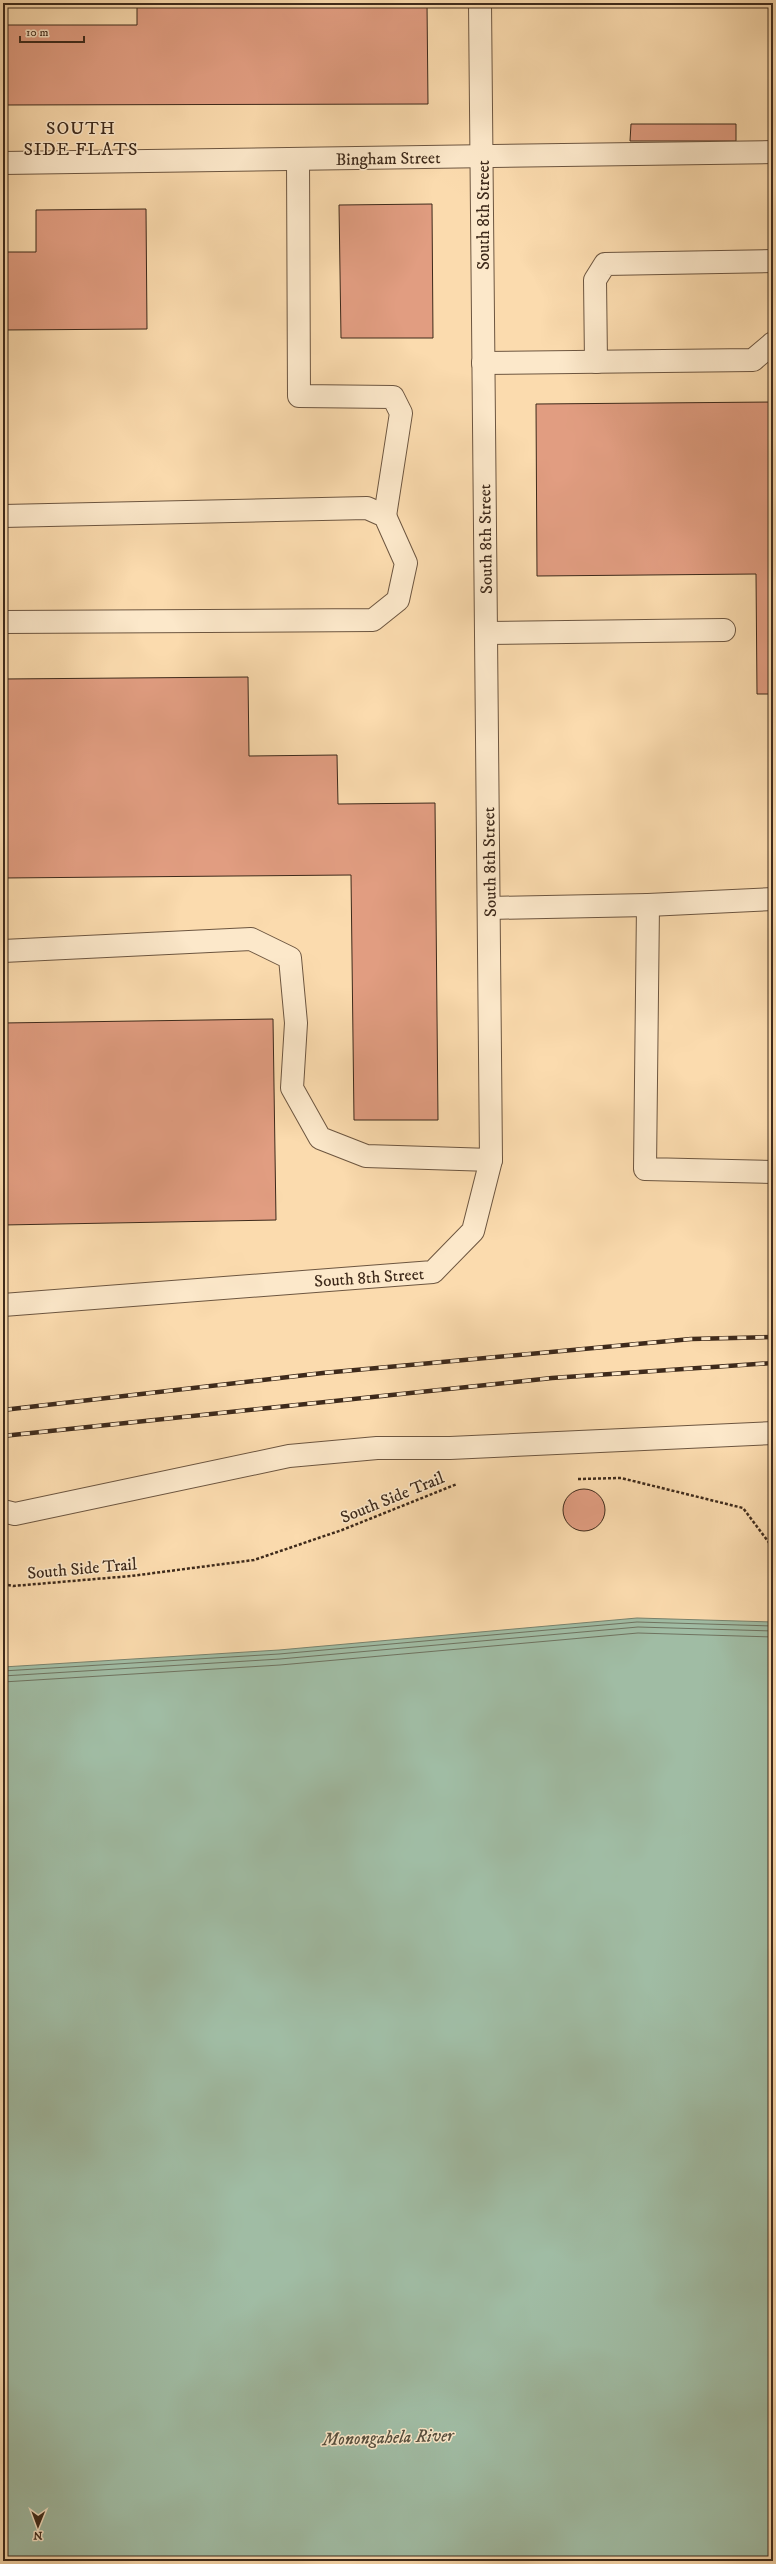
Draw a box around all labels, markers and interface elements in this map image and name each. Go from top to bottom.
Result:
scale bar [20,18,84,44]
text: 10 m [26,25,48,40]
district label: SOUTH SIDE FLATS [23,118,139,161]
street label: Bingham Street [335,147,441,171]
street label: South 8th Street [473,159,495,270]
street label: South 8th Street [474,483,498,594]
street label: South 8th Street [478,806,502,917]
street label: South 8th Street [313,1263,425,1293]
street label: South Side Trail [337,1467,448,1529]
street label: South Side Trail [26,1553,138,1585]
water label: Monongahela River [320,2425,456,2451]
north arrow [18,2506,58,2546]
text: N [33,2528,42,2542]

